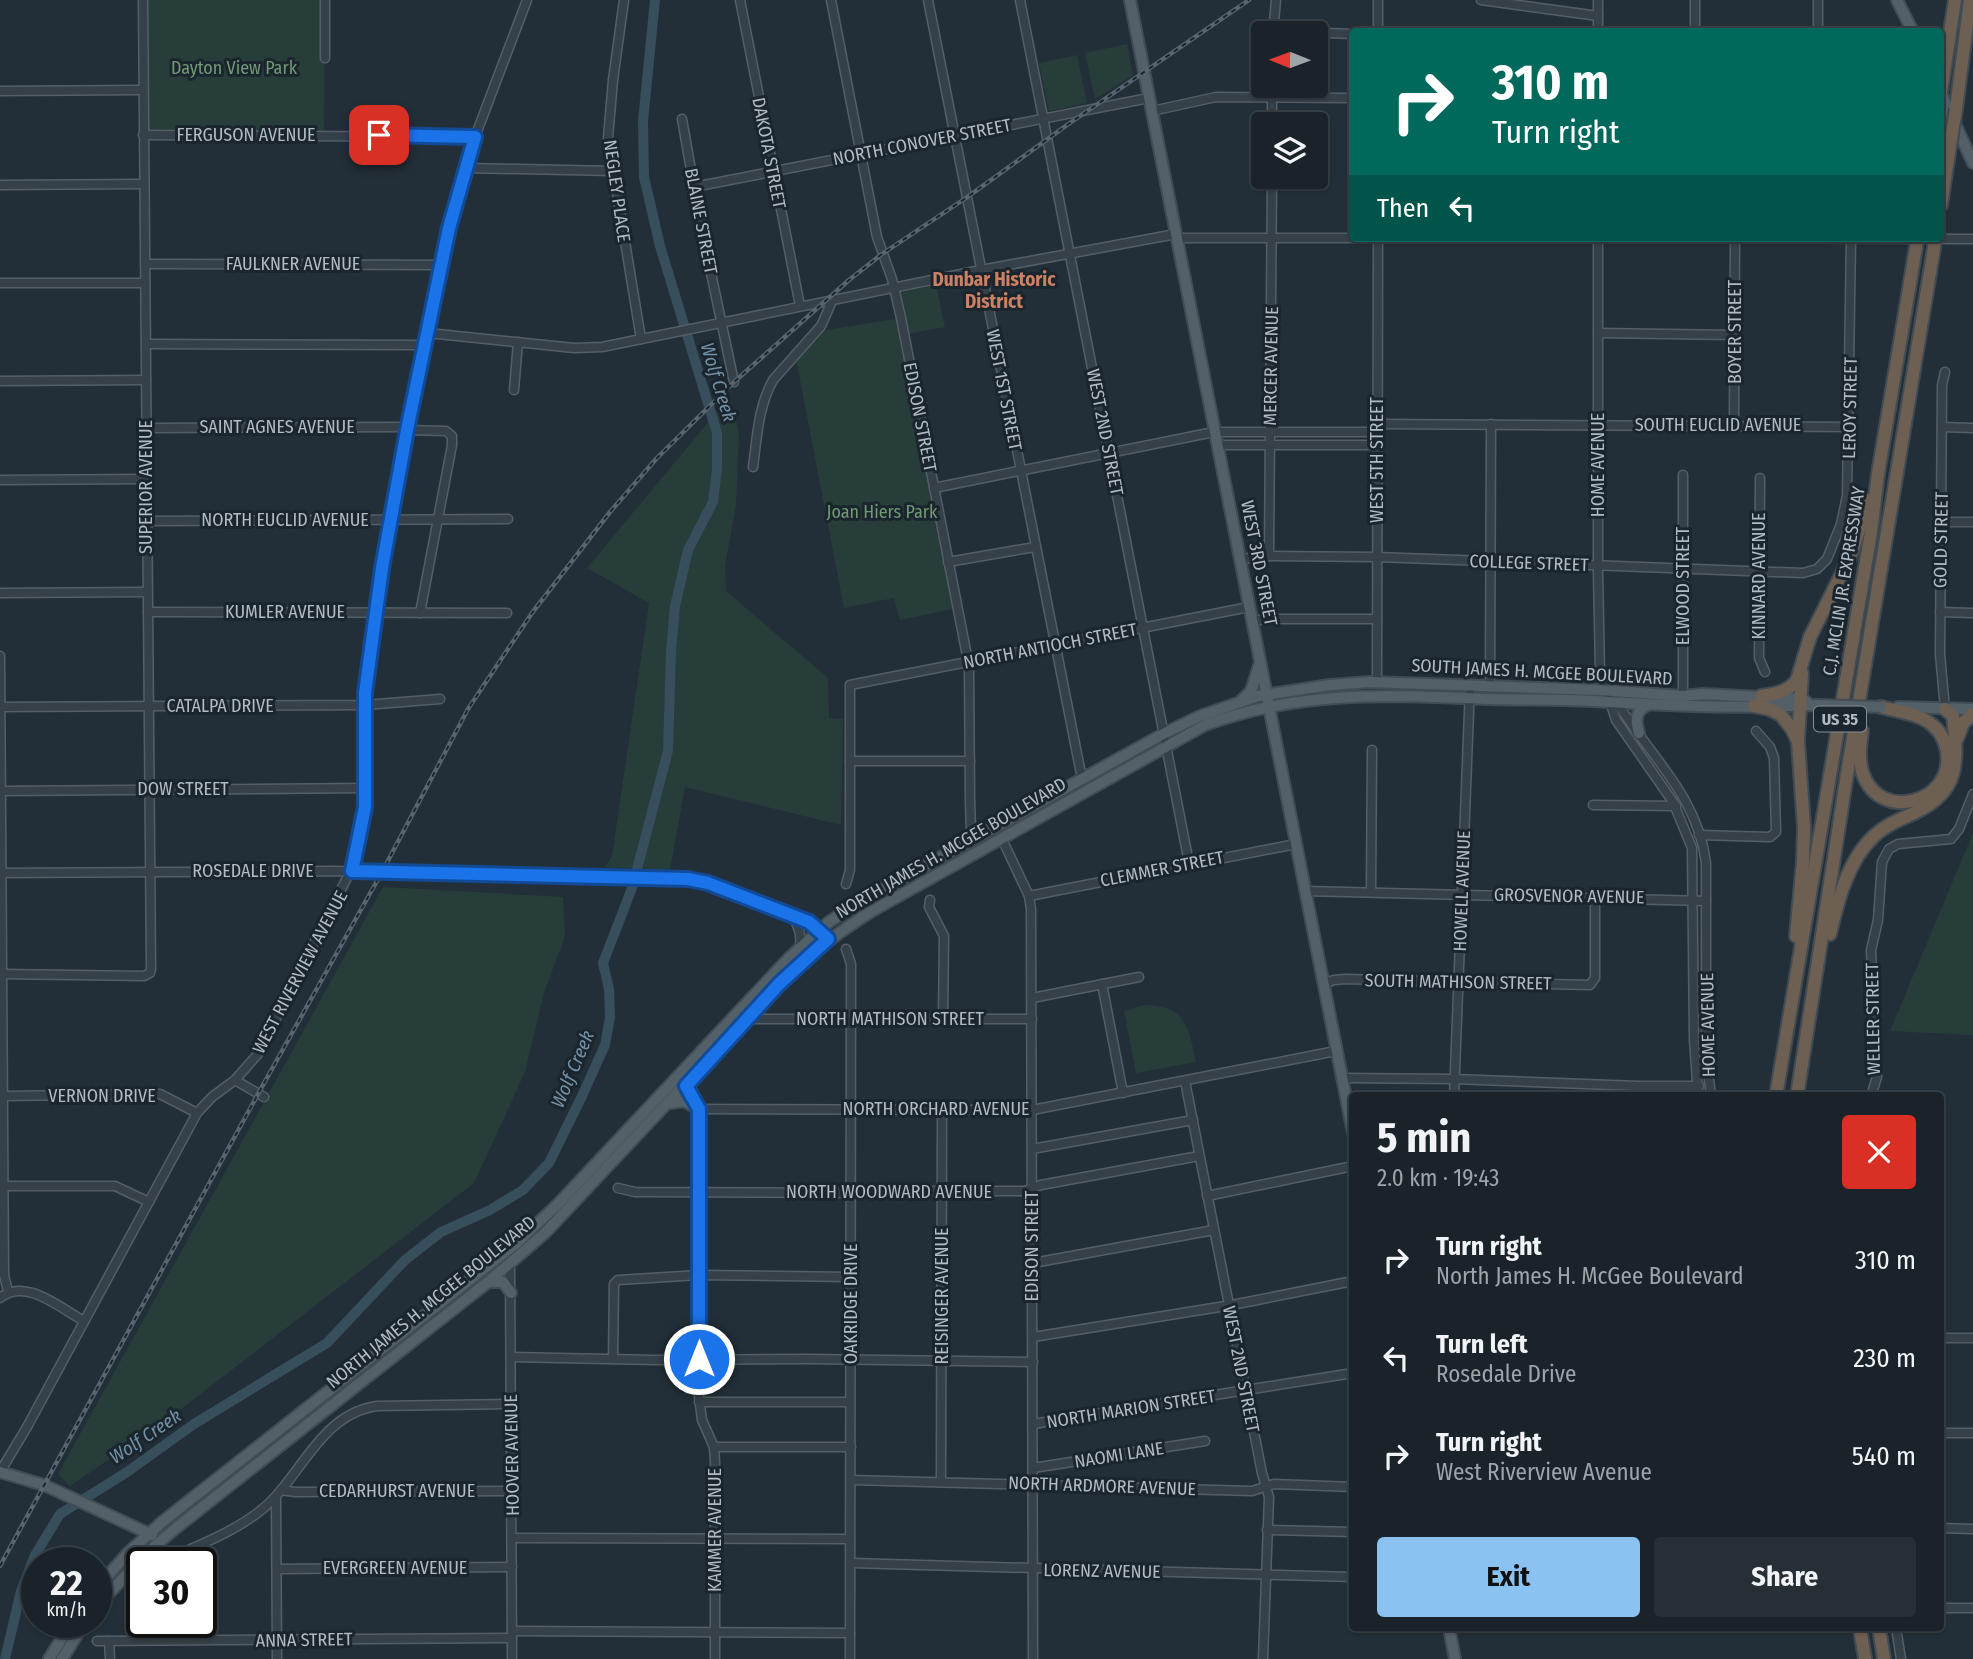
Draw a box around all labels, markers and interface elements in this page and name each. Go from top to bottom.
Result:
north arrow [1251,21,1328,98]
map controls [1251,21,1328,189]
text: 310 m [1492,53,1609,112]
icon: right [1377,56,1468,147]
park label: Dayton View Park [171,57,298,79]
street label: DAKOTA STREET [747,96,791,211]
pin [349,105,409,165]
button: layers [1251,112,1328,189]
text: Turn right [1492,113,1619,151]
street label: NORTH CONOVER STREET [831,114,1014,170]
icon: arrive [360,116,398,154]
street label: FERGUSON AVENUE [177,124,315,146]
street label: NEGLEY PLACE [599,138,635,244]
street label: BLAINE STREET [680,166,722,277]
icon: left [1443,189,1481,227]
text: Then [1377,193,1429,224]
street label: FAULKNER AVENUE [226,253,360,275]
district label: Dunbar Historic District [933,268,1056,313]
street label: BOYER STREET [1724,279,1746,384]
street label: MERCER AVENUE [1259,306,1283,426]
street label: WEST 1ST STREET [981,328,1027,453]
water label: Wolf Creek [696,340,741,424]
street label: LEROY STREET [1838,356,1862,459]
street label: EDISON STREET [899,360,942,474]
street label: WEST 2ND STREET [1082,367,1128,498]
street label: WEST 5TH STREET [1366,396,1388,523]
street label: HOME AVENUE [1587,413,1609,517]
street label: SOUTH EUCLID AVENUE [1635,414,1801,436]
street label: SAINT AGNES AVENUE [199,416,355,438]
street label: SUPERIOR AVENUE [135,420,157,554]
street label: C.J. MCLIN JR. EXPRESSWAY [1818,485,1870,677]
street label: GOLD STREET [1929,491,1953,588]
street label: WEST 3RD STREET [1236,498,1282,628]
park label: Joan Hiers Park [826,501,938,523]
street label: NORTH EUCLID AVENUE [201,509,369,531]
street label: KINNARD AVENUE [1748,513,1770,639]
street label: ELWOOD STREET [1672,526,1694,645]
street label: COLLEGE STREET [1469,550,1590,576]
street label: KUMLER AVENUE [225,601,345,623]
street label: NORTH ANTIOCH STREET [961,618,1139,674]
street label: SOUTH JAMES H. MCGEE BOULEVARD [1411,654,1673,690]
street label: CATALPA DRIVE [166,695,274,717]
road number: US 35 [1814,706,1866,732]
street label: NORTH JAMES H. MCGEE BOULEVARD [832,773,1070,923]
street label: DOW STREET [137,778,229,800]
street label: HOWELL AVENUE [1449,830,1475,952]
street label: CLEMMER STREET [1098,846,1226,892]
street label: ROSEDALE DRIVE [192,860,314,882]
street label: GROSVENOR AVENUE [1494,884,1644,908]
street label: WEST RIVERVIEW AVENUE [248,887,352,1057]
street label: WELLER STREET [1861,962,1885,1075]
street label: SOUTH MATHISON STREET [1364,969,1552,995]
street label: HOME AVENUE [1696,973,1720,1077]
street label: NORTH MATHISON STREET [796,1008,985,1030]
water label: Wolf Creek [546,1027,599,1111]
street label: VERNON DRIVE [48,1085,156,1107]
street label: NORTH ORCHARD AVENUE [843,1098,1029,1120]
text: 5 min [1377,1113,1471,1163]
button: close [1842,1115,1916,1189]
text: 2.0 km · 19:43 [1377,1164,1499,1192]
street label: NORTH WOODWARD AVENUE [786,1181,992,1203]
street label: EDISON STREET [1021,1190,1043,1301]
street label: NORTH JAMES H. MCGEE BOULEVARD [322,1211,540,1393]
street label: REISINGER AVENUE [931,1227,953,1365]
text: Turn right [1436,1231,1542,1262]
icon: right [1377,1241,1415,1279]
street label: OAKRIDGE DRIVE [840,1244,862,1364]
text: 310 m [1855,1245,1916,1276]
text: North James H. McGee Boulevard [1436,1262,1744,1290]
street label: WEST 2ND STREET [1218,1304,1264,1435]
position arrow [662,1322,736,1396]
text: Turn left [1436,1329,1528,1360]
icon: left [1377,1339,1415,1377]
text: 230 m [1853,1343,1916,1374]
text: Rosedale Drive [1436,1360,1576,1388]
street label: NORTH MARION STREET [1045,1385,1217,1433]
street label: HOOVER AVENUE [500,1394,524,1516]
water label: Wolf Creek [105,1404,186,1469]
text: Turn right [1436,1427,1542,1458]
street label: NAOMI LANE [1073,1437,1165,1473]
icon: right [1377,1437,1415,1475]
text: 540 m [1852,1441,1916,1472]
text: West Riverview Avenue [1436,1458,1652,1486]
street label: KAMMER AVENUE [704,1468,726,1592]
street label: NORTH ARDMORE AVENUE [1008,1472,1196,1500]
street label: CEDARHURST AVENUE [319,1480,475,1502]
button: Exit [1377,1537,1640,1617]
button: Share [1654,1537,1916,1617]
speed limit sign: 30 [126,1547,217,1638]
street label: EVERGREEN AVENUE [323,1557,467,1579]
street label: LORENZ AVENUE [1043,1559,1161,1583]
text: 22 [50,1562,83,1604]
text: km/h [46,1599,87,1621]
street label: ANNA STREET [255,1628,353,1652]

